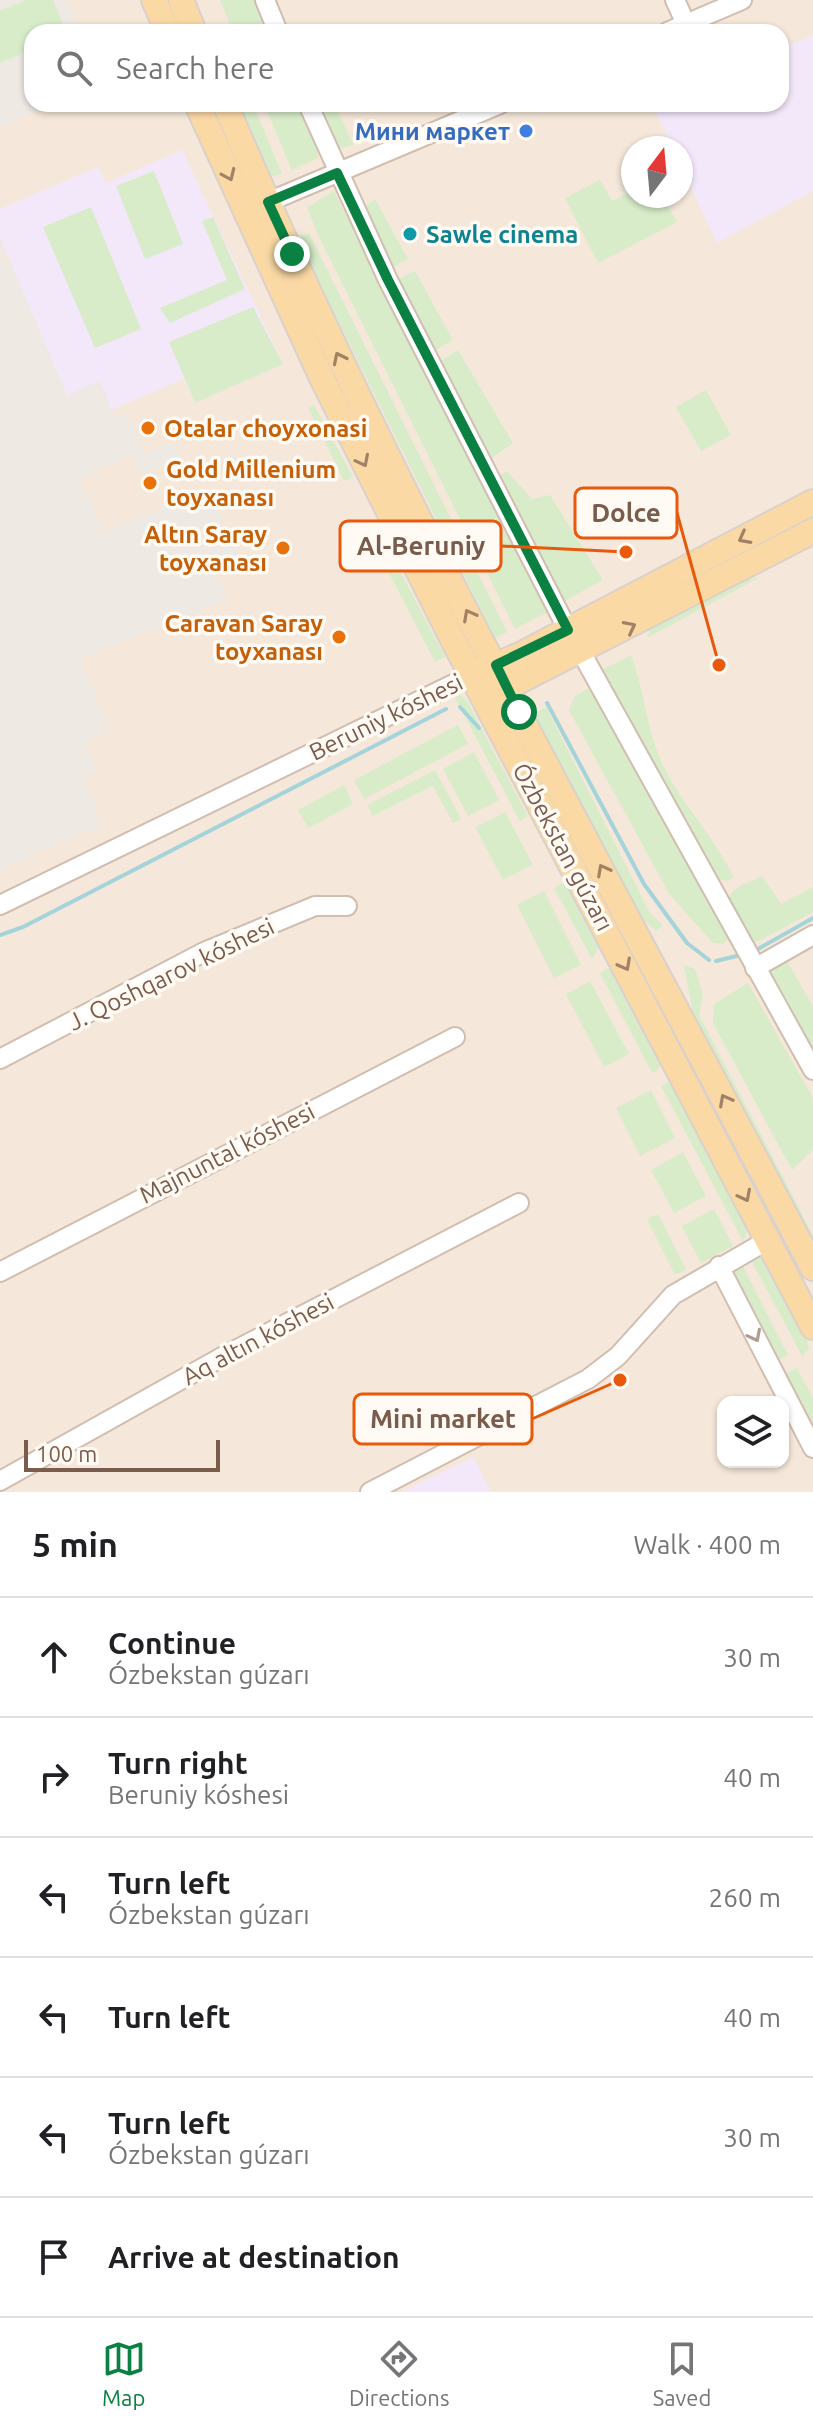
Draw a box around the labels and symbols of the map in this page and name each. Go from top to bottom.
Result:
place label: Мини маркет [355,118,510,145]
marker: Мини маркет [517,122,535,140]
north arrow [621,136,693,208]
one-way arrow [219,167,235,181]
place label: Sawle cinema [426,221,578,248]
marker: Sawle cinema [401,225,419,243]
route end [274,236,310,272]
one-way arrow [333,352,349,367]
place label: Otalar choyxonasi [164,415,367,442]
marker: Otalar choyxonasi [139,419,157,437]
one-way arrow [354,453,370,467]
place label: Gold Millenium toyxanası [166,456,336,511]
marker: Gold Millenium toyxanası [141,474,159,492]
callout: Dolce [575,488,677,538]
text: Dolce [591,498,661,527]
place label: Altın Saray toyxanası [144,521,267,576]
callout: Al-Beruniy [340,521,501,571]
one-way arrow [738,528,752,543]
text: Al-Beruniy [357,531,486,560]
marker: Altın Saray toyxanası [274,539,292,557]
one-way arrow [464,609,479,623]
place label: Caravan Saray toyxanası [164,610,323,665]
one-way arrow [621,621,636,636]
marker: Caravan Saray toyxanası [330,628,348,646]
street label: Beruniy kóshesi [305,668,467,766]
route start [501,694,537,730]
street label: Ózbekstan gúzarı [507,758,620,936]
one-way arrow [597,864,612,879]
street label: J. Qoshqarov kóshesi [64,912,278,1036]
one-way arrow [615,957,630,972]
one-way arrow [719,1093,734,1108]
street label: Majnuntal kóshesi [135,1097,319,1209]
one-way arrow [735,1187,751,1202]
street label: Aq altın kóshesi [178,1288,338,1390]
one-way arrow [745,1327,760,1342]
callout: Mini market [354,1394,532,1444]
text: Mini market [370,1404,516,1433]
scale bar [24,1436,220,1472]

